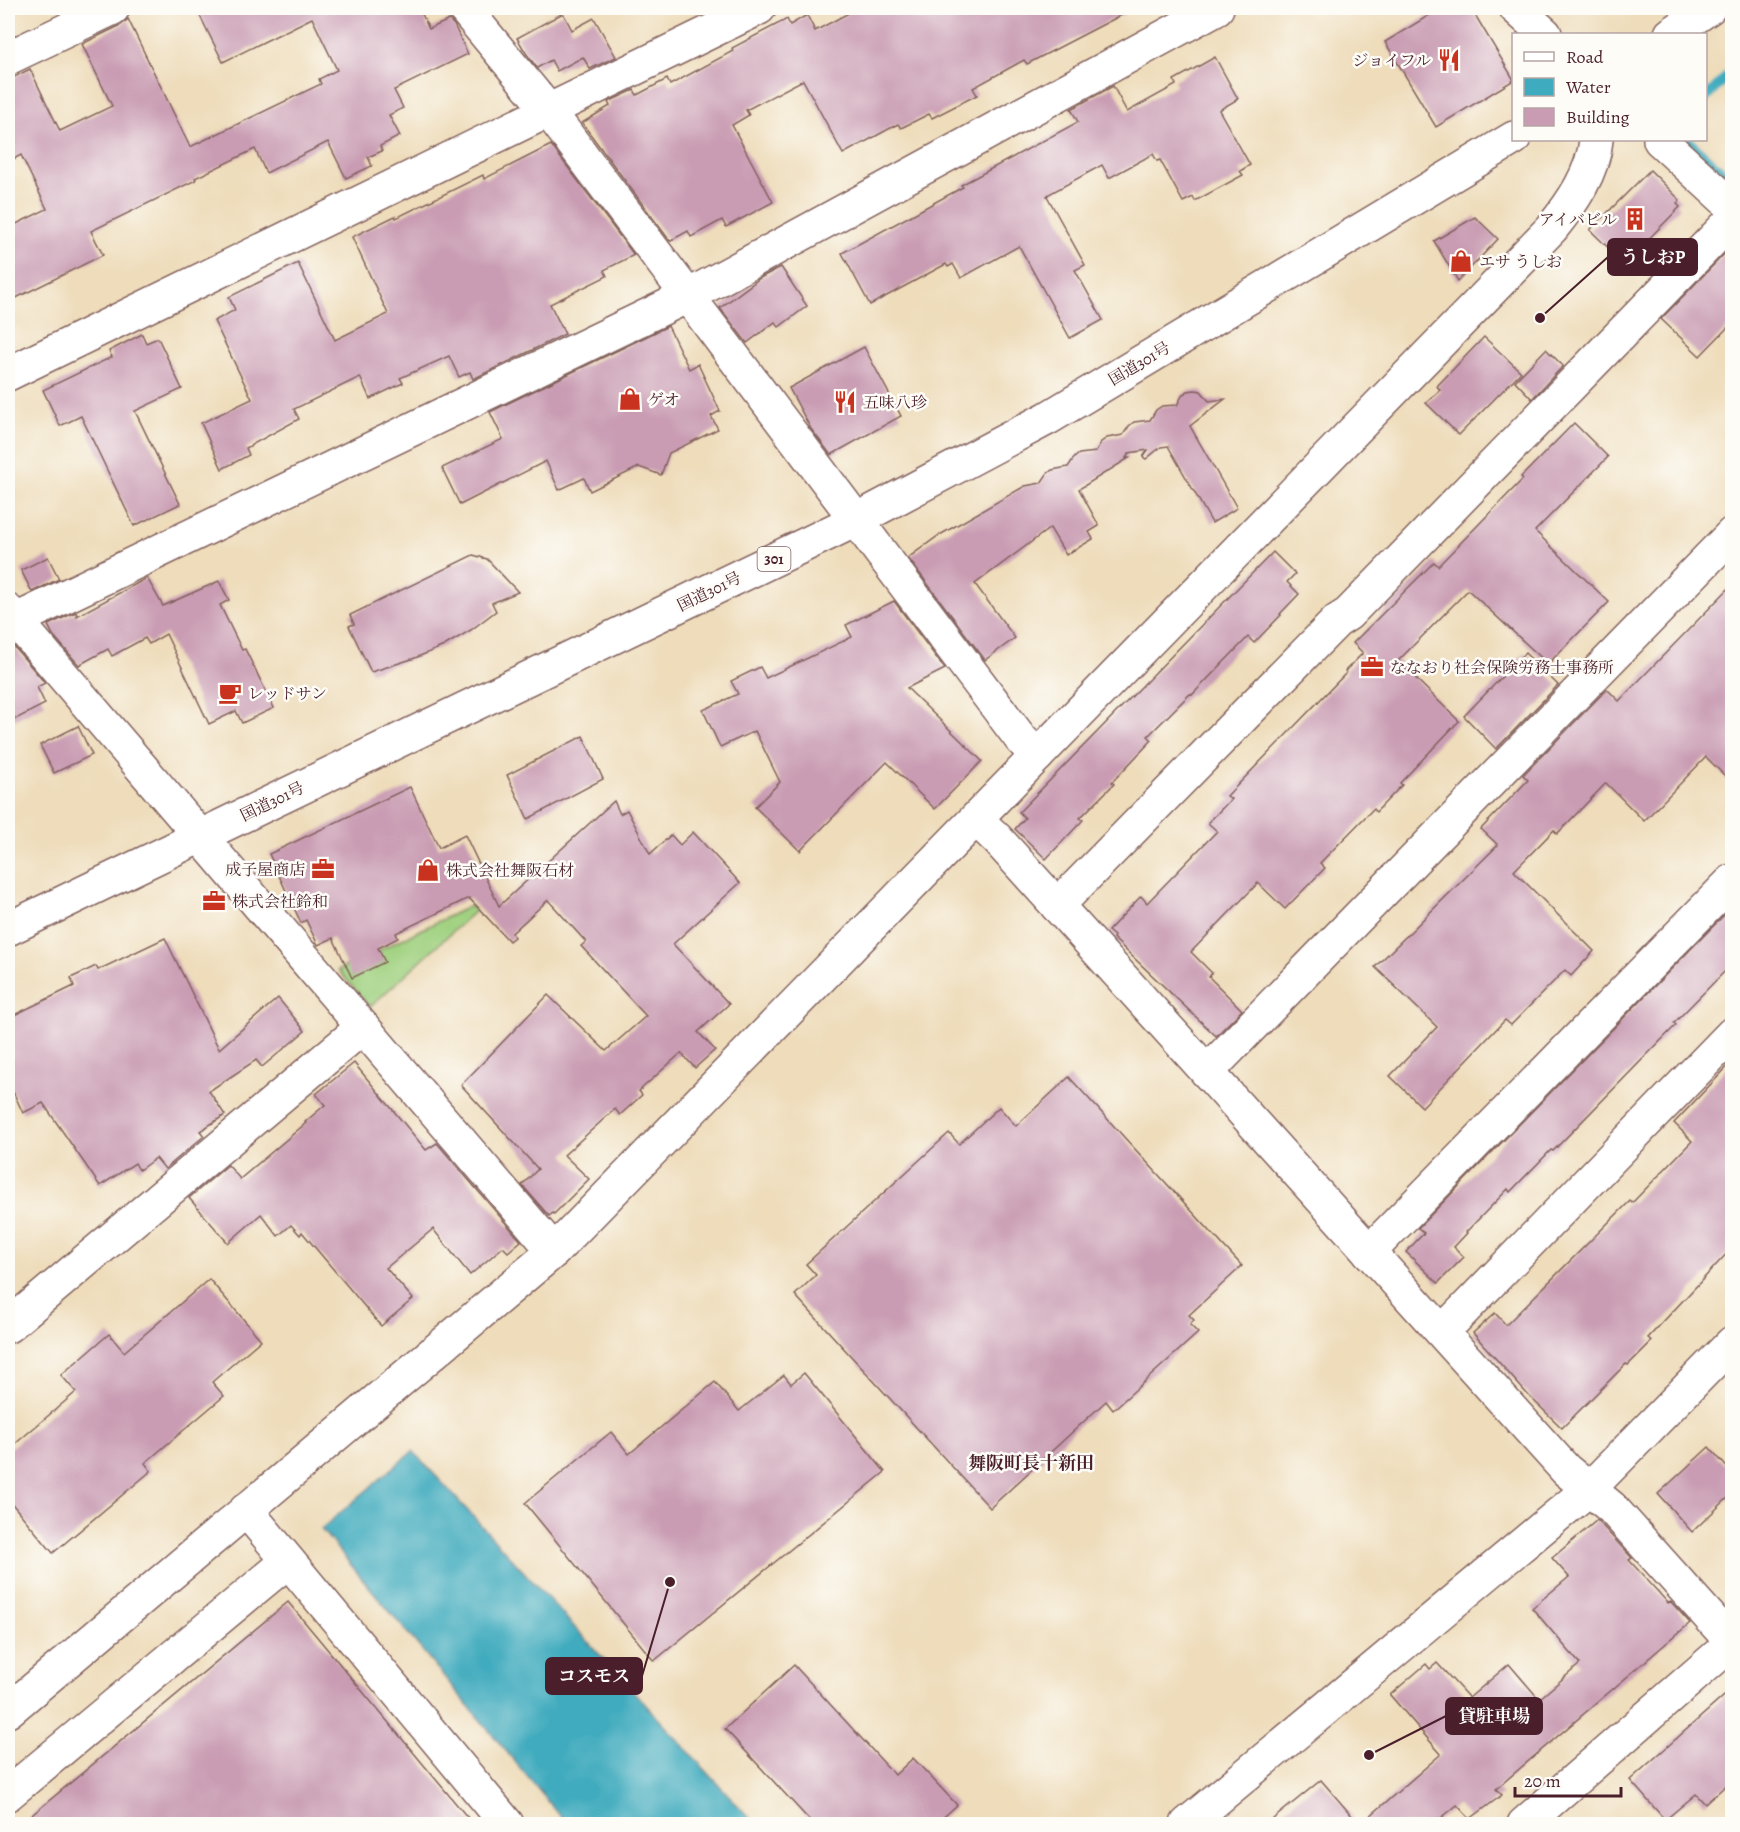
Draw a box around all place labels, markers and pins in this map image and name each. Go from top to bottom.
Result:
restaurant icon: ジョイフル [1436,47,1462,73]
place label: ジョイフル [1352,50,1431,72]
building icon: アイバビル [1622,206,1648,232]
place label: アイバビル [1539,209,1617,231]
callout: うしおP [1608,239,1697,275]
shop icon: エサ うしお [1448,248,1474,274]
place label: エサ うしお [1479,251,1562,273]
shop icon: ゲオ [617,386,643,412]
place label: ゲオ [648,389,680,411]
restaurant icon: 五味八珍 [832,389,858,415]
place label: 五味八珍 [863,392,927,414]
office icon: ななおり社会保険労務士事務所 [1359,654,1385,680]
place label: ななおり社会保険労務士事務所 [1390,657,1614,679]
cafe icon: レッドサン [217,680,243,706]
place label: レッドサン [248,683,327,705]
office icon: 成子屋商店 [310,856,336,882]
shop icon: 株式会社舞阪石材 [415,857,441,883]
place label: 成子屋商店 [225,859,305,881]
place label: 株式会社舞阪石材 [446,860,574,882]
office icon: 株式会社鈴和 [201,888,227,914]
place label: 株式会社鈴和 [232,891,328,913]
callout: コスモス [546,1658,642,1694]
callout: 貸駐車場 [1446,1698,1542,1734]

